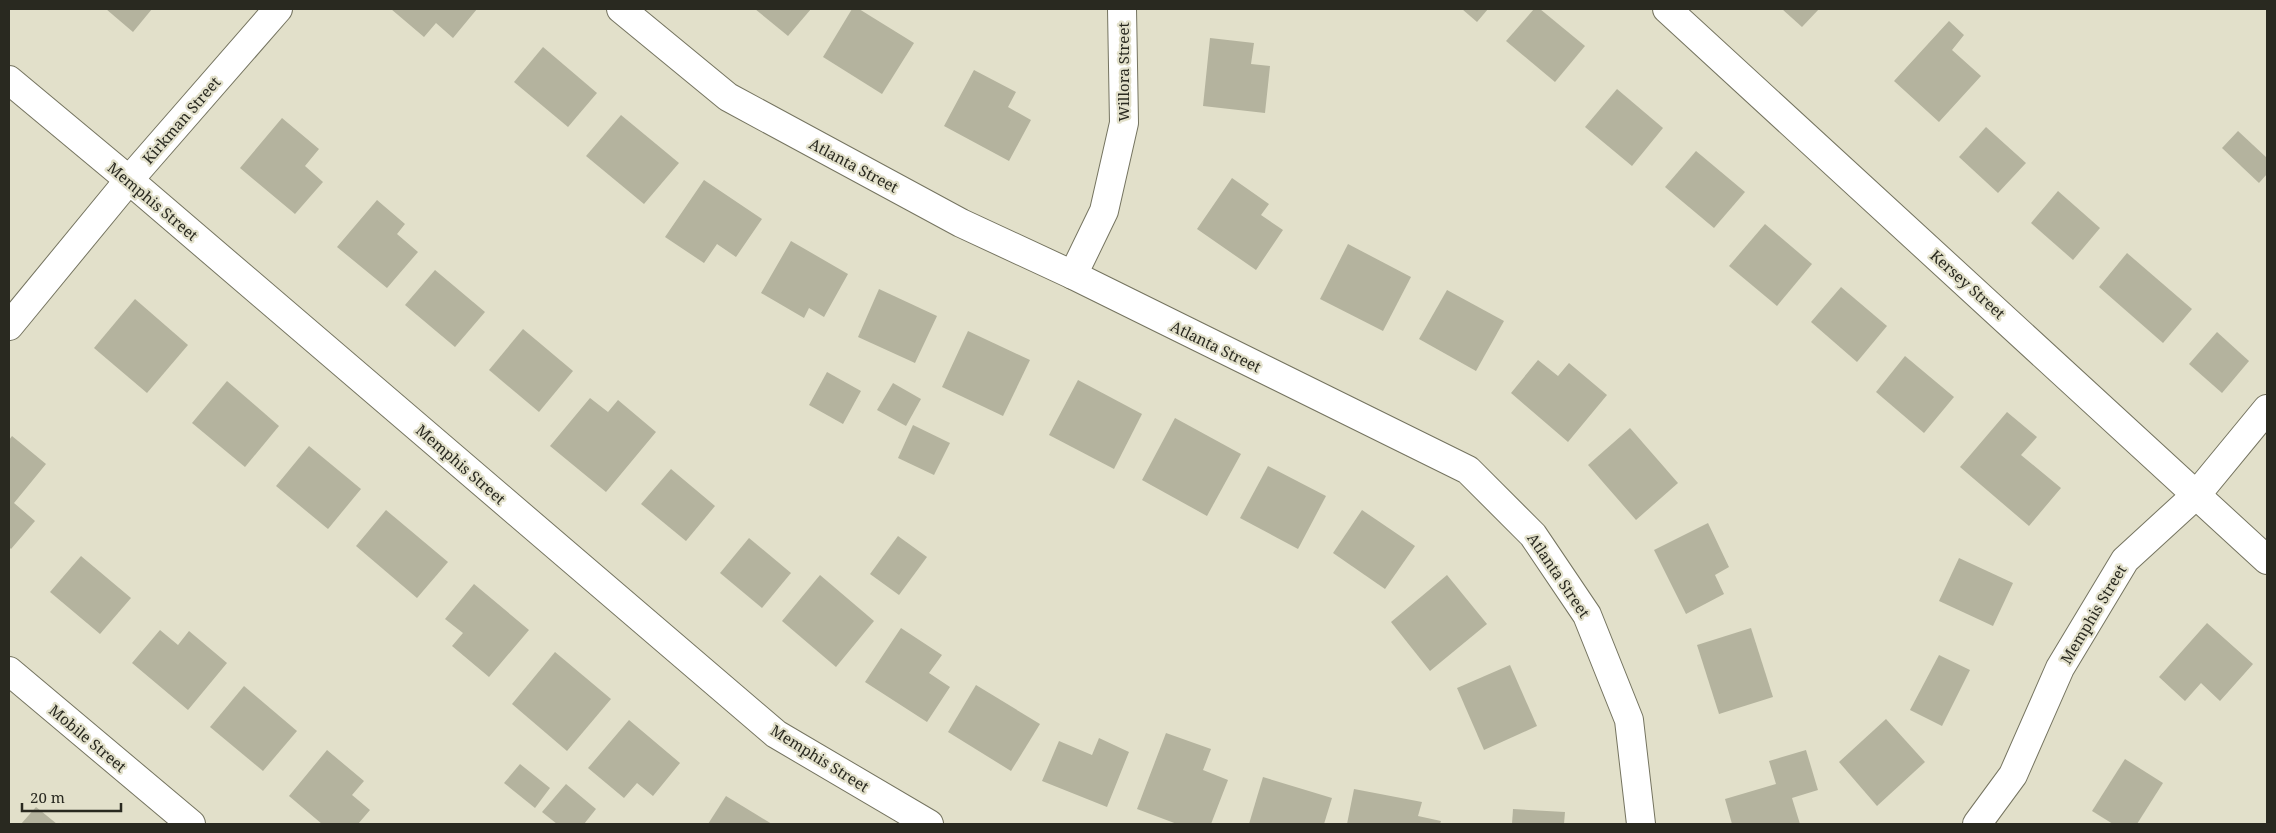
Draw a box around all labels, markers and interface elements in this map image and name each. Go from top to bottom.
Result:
street label: Willora Street [1113,22,1133,122]
street label: Kirkman Street [138,72,224,168]
street label: Atlanta Street [806,133,902,197]
street label: Memphis Street [104,157,202,245]
street label: Kersey Street [1926,245,2010,323]
street label: Atlanta Street [1168,316,1264,376]
street label: Memphis Street [412,420,510,508]
street label: Atlanta Street [1523,529,1595,621]
street label: Memphis Street [2056,561,2130,667]
street label: Mobile Street [45,700,131,776]
street label: Memphis Street [767,720,873,796]
scale bar [22,780,121,812]
text: 20 m [30,787,65,807]

